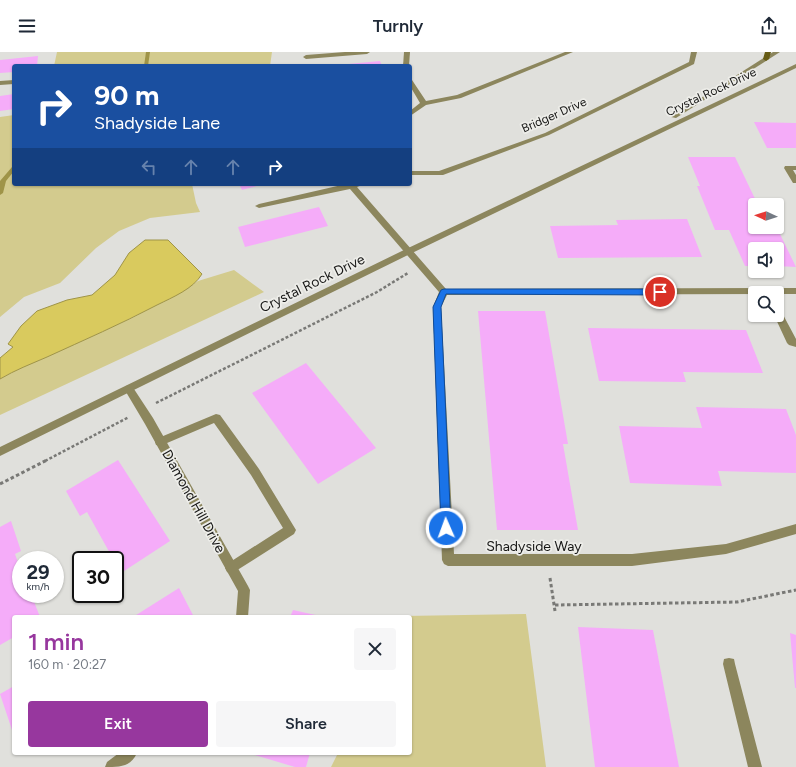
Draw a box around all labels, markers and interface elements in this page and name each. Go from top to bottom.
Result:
icon: menu [16,15,38,37]
text: Turnly [373,15,423,37]
icon: share [758,15,780,37]
street label: Crystal Rock Drive [663,65,759,119]
text: 90 m [94,78,159,112]
icon: right [28,80,80,132]
street label: Bridger Drive [519,94,589,136]
text: Shadyside Lane [94,112,220,134]
icon: left [138,156,160,178]
icon: ahead [180,156,202,178]
icon: ahead [222,156,244,178]
icon: right [264,156,286,178]
north arrow [748,198,784,234]
map controls [748,198,784,322]
button: sound [748,242,784,278]
street label: Crystal Rock Drive [257,251,368,316]
pin [643,275,677,309]
icon: arrive [649,281,671,303]
button: search [748,286,784,322]
street label: Diamond Hill Drive [158,447,229,556]
position arrow [425,507,467,549]
street label: Shadyside Way [486,538,582,555]
speed limit sign: 30 [72,551,124,603]
text: 29 [26,560,50,584]
text: km/h [27,580,49,593]
text: 1 min [28,627,84,656]
button: close [354,628,396,670]
text: 160 m · 20:27 [28,657,106,672]
button: Exit [28,701,208,747]
button: Share [216,701,396,747]

